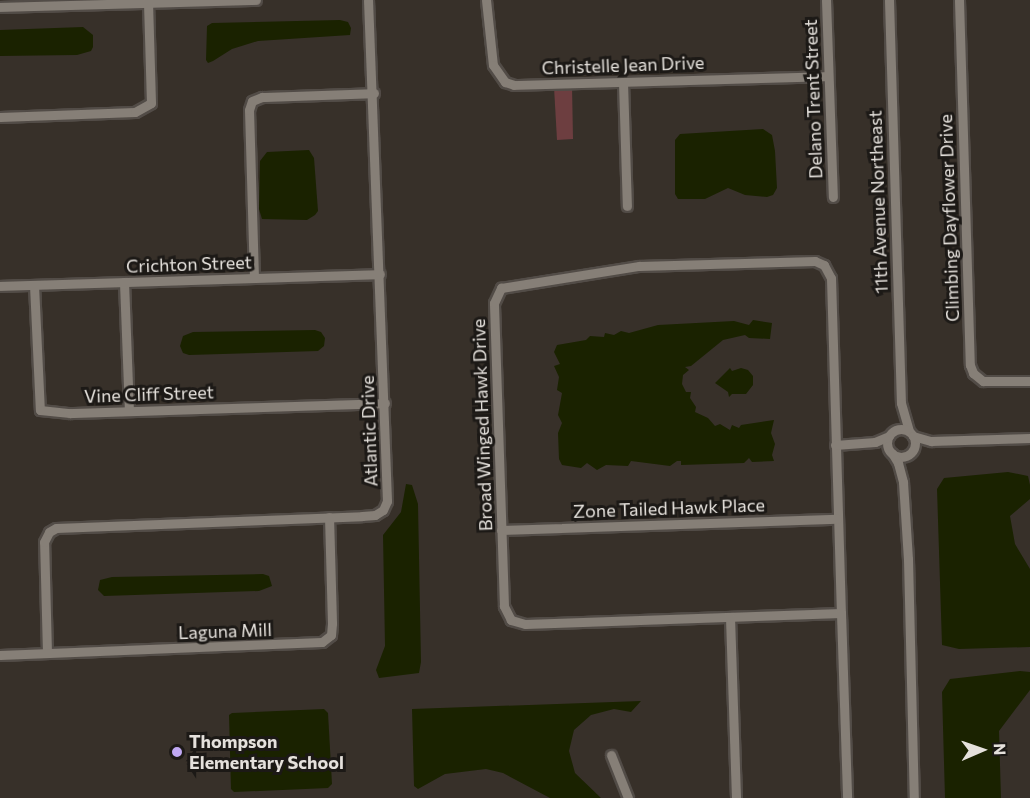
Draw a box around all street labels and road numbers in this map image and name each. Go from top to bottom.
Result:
street label: Delano Trent Street [799,19,827,179]
street label: Christelle Jean Drive [541,51,705,79]
street label: 11th Avenue Northeast [864,110,892,294]
street label: Climbing Dayflower Drive [935,114,963,322]
street label: Crichton Street [126,251,252,277]
street label: Broad Winged Hawk Drive [467,318,497,532]
street label: Atlantic Drive [356,375,382,487]
street label: Vine Cliff Street [84,381,214,407]
street label: Zone Tailed Hawk Place [573,494,765,522]
street label: Laguna Mill [178,619,272,643]

